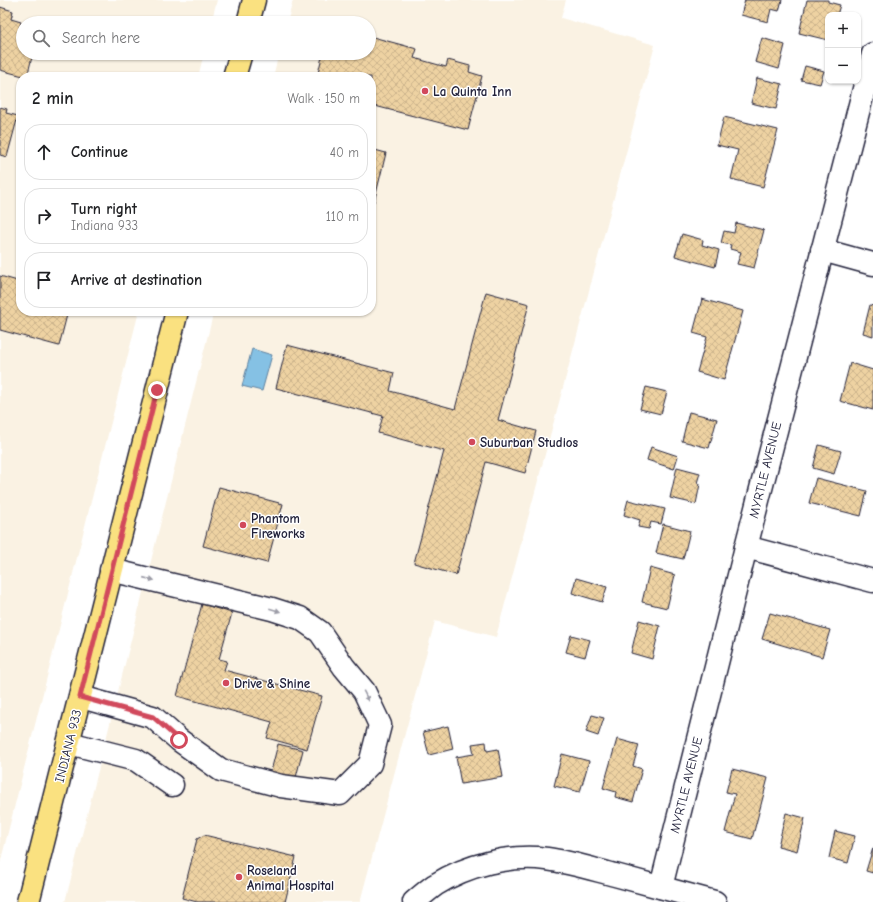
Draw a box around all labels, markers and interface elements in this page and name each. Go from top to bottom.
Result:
map controls [825,12,861,84]
button: + [825,12,861,48]
search box [16,16,376,60]
icon: search [30,27,52,49]
text: Search here [62,29,140,47]
button: − [825,48,861,84]
place label: La Quinta Inn [433,84,511,99]
marker: La Quinta Inn [420,86,430,96]
text: 2 min [32,89,73,108]
text: Walk · 150 m [288,91,360,106]
icon: ahead [33,141,55,163]
text: Continue [71,143,128,161]
text: 40 m [330,145,359,160]
text: Turn right [71,200,137,218]
icon: right [33,205,55,227]
text: 110 m [326,209,359,224]
text: Indiana 933 [71,218,138,233]
icon: arrive [33,269,55,291]
text: Arrive at destination [71,271,202,289]
route end [148,381,166,399]
street label: MYRTLE AVENUE [746,420,784,520]
place label: Suburban Studios [480,435,579,450]
marker: Suburban Studios [467,437,477,447]
place label: Phantom Fireworks [251,511,305,541]
marker: Phantom Fireworks [238,520,248,530]
one-way arrow [143,577,155,583]
one-way arrow [270,608,282,614]
place label: Drive & Shine [234,676,311,691]
marker: Drive & Shine [221,678,231,688]
one-way arrow [363,691,370,702]
street label: INDIANA 933 [52,708,84,784]
route start [170,731,188,749]
street label: MYRTLE AVENUE [667,735,705,835]
place label: Roseland Animal Hospital [247,863,334,893]
marker: Roseland Animal Hospital [234,872,244,882]

